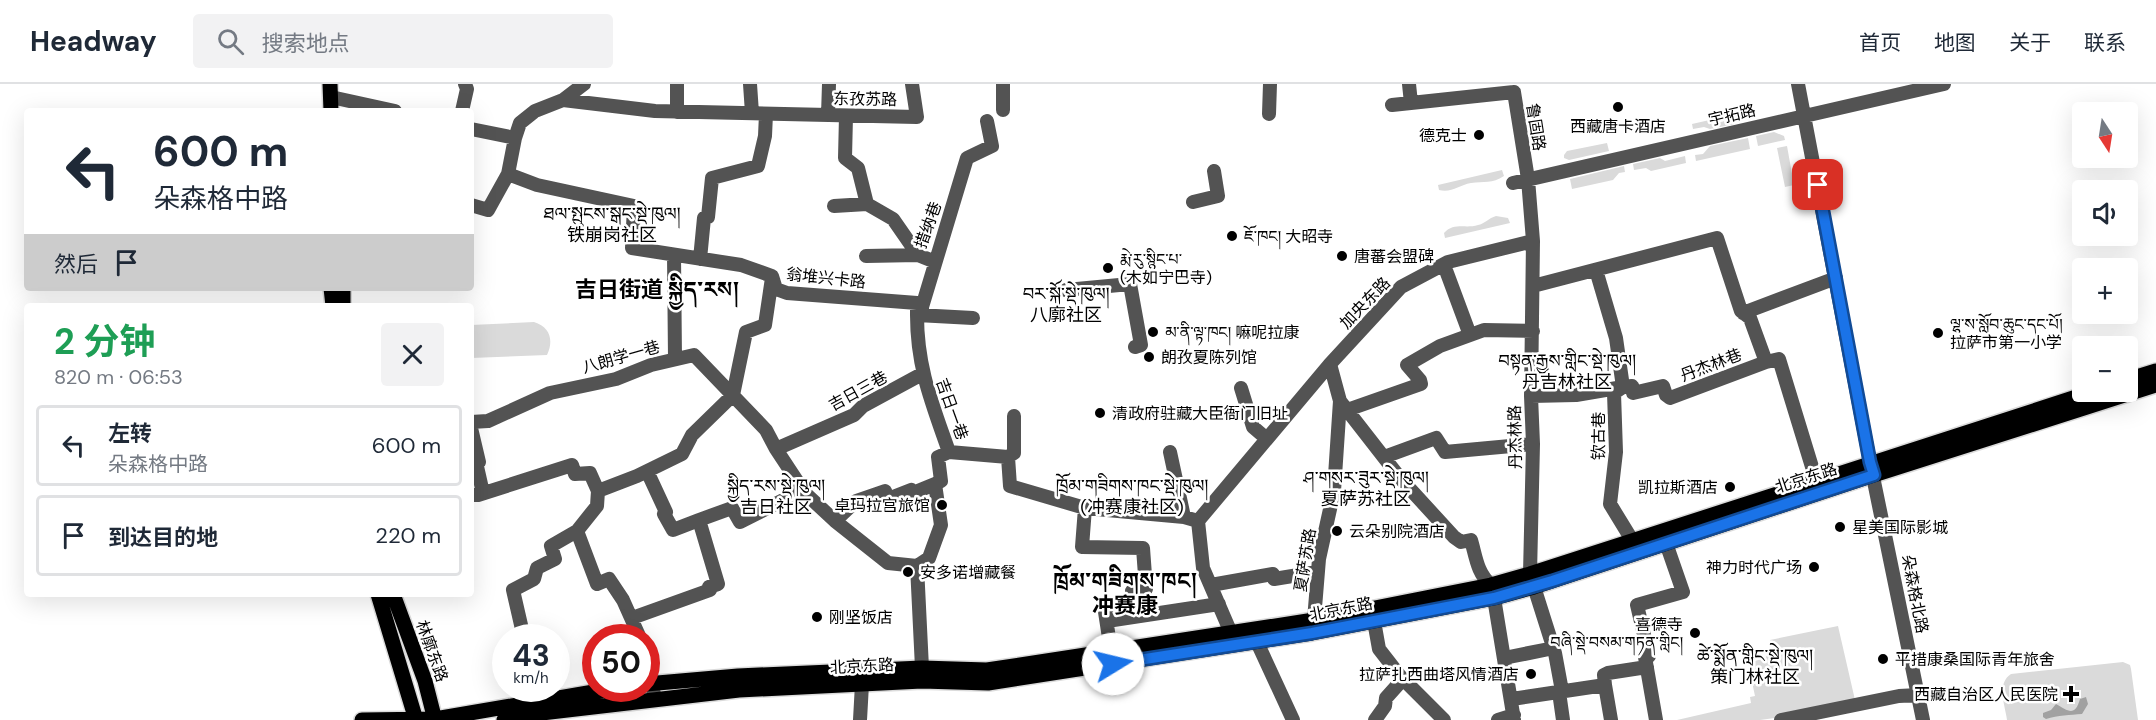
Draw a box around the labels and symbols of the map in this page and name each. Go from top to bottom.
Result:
street label: 东孜苏路 [833,88,897,110]
street label: 宇拓路 [1706,99,1758,131]
marker: 西藏唐卡酒店 [1611,100,1625,114]
street label: 鲁固路 [1522,102,1550,152]
north arrow [2072,102,2138,168]
place label: 西藏唐卡酒店 [1570,116,1666,137]
place label: 德克士 [1419,125,1467,146]
marker: 德克士 [1472,128,1486,142]
pin [1792,159,1843,210]
street label: 措纳巷 [910,199,946,251]
district label: ཐལ་སྤུངས་སྒང་སྡེ་ཁུལ། 铁崩岗社区 [544,200,680,247]
place label: ཇོ་ཁང། 大昭寺 [1243,224,1333,250]
marker: ཇོ་ཁང། 大昭寺 [1225,229,1239,243]
place label: 唐蕃会盟碑 [1354,246,1434,267]
place label: རྨེ་རུ་སྙིང་པ་ (木如宁巴寺) [1120,248,1212,288]
marker: 唐蕃会盟碑 [1335,249,1349,263]
marker: རྨེ་རུ་སྙིང་པ་ (木如宁巴寺) [1101,261,1115,275]
street label: 翁堆兴卡路 [785,263,867,293]
district label: 吉日街道 སྐྱིད་རས། [575,272,739,310]
street label: 加央东路 [1335,273,1395,333]
district label: བར་སྐོ་སྡེ་ཁུལ། 八廓社区 [1022,279,1110,327]
place label: ལྷ་ས་སློབ་ཆུང་དང་པོ། 拉萨市第一小学 [1950,312,2063,353]
place label: མ་ནི་ལྟ་ཁང། 嘛呢拉康 [1165,321,1299,346]
marker: མ་ནི་ལྟ་ཁང། 嘛呢拉康 [1146,325,1160,339]
marker: ལྷ་ས་སློབ་ཆུང་དང་པོ། 拉萨市第一小学 [1931,326,1945,340]
street label: 八朗学一巷 [580,336,662,378]
street label: 丹杰林巷 [1677,344,1745,386]
place label: 朗孜夏陈列馆 [1161,347,1257,368]
district label: བསྟན་རྒྱས་གླིང་སྡེ་ཁུལ། 丹吉林社区 [1498,347,1636,394]
marker: 朗孜夏陈列馆 [1142,350,1156,364]
street label: 吉日三巷 [825,366,891,416]
street label: 吉日一巷 [931,375,973,443]
place label: 清政府驻藏大臣衙门旧址 [1112,403,1288,424]
street label: 丹杰林路 [1504,405,1526,469]
marker: 清政府驻藏大臣衙门旧址 [1093,406,1107,420]
street label: 钦古巷 [1588,412,1609,460]
street label: 北京东路 [1772,458,1840,498]
district label: ཤ་གསར་ཟུར་སྡེ་ཁུལ། 夏萨苏社区 [1302,464,1429,511]
district label: སྐྱིད་རས་སྡེ་ཁུལ། 吉日社区 [727,472,825,519]
district label: ཁྲོམ་གཟིགས་ཁང་སྡེ་ཁུལ། (冲赛康社区) [1055,472,1208,519]
place label: 凯拉斯酒店 [1638,477,1718,498]
marker: 凯拉斯酒店 [1723,480,1737,494]
place label: 卓玛拉宫旅馆 [834,495,930,516]
marker: 卓玛拉宫旅馆 [935,498,949,512]
place label: 星美国际影城 [1852,517,1948,538]
marker: 星美国际影城 [1833,520,1847,534]
place label: 云朵别院酒店 [1349,521,1445,542]
marker: 云朵别院酒店 [1330,524,1344,538]
street label: 夏萨苏路 [1290,527,1320,593]
street label: 朵森格北路 [1897,553,1933,635]
place label: 神力时代广场 [1706,557,1802,578]
marker: 神力时代广场 [1807,560,1821,574]
place label: 安多诺增藏餐 [920,562,1016,583]
district label: ཁྲོམ་གཟིགས་ཁང། 冲赛康 [1053,563,1197,620]
marker: 安多诺增藏餐 [901,565,915,579]
street label: 北京东路 [1308,593,1374,625]
place label: 刚坚饭店 [829,607,893,628]
marker: 刚坚饭店 [810,610,824,624]
place label: 喜德寺 བཞི་སྡེ་བསམ་གཏན་གླིང། [1550,614,1683,656]
street label: 林廓东路 [411,617,453,685]
speed limit sign: 50 [582,624,660,702]
marker: 喜德寺 བཞི་སྡེ་བསམ་གཏན་གླིང། [1688,626,1702,640]
position arrow [1081,632,1145,696]
district label: ཚེ་སྨོན་གླིང་སྡེ་ཁུལ། 策门林社区 [1697,642,1813,689]
place label: 平措康桑国际青年旅舍 [1895,649,2055,670]
marker: 平措康桑国际青年旅舍 [1876,652,1890,666]
street label: 北京东路 [829,654,895,678]
place label: 拉萨扎西曲塔风情酒店 [1359,664,1519,685]
marker: 拉萨扎西曲塔风情酒店 [1524,667,1538,681]
place label: 西藏自治区人民医院 [1914,684,2058,705]
marker: 西藏自治区人民医院 [2062,685,2080,703]

